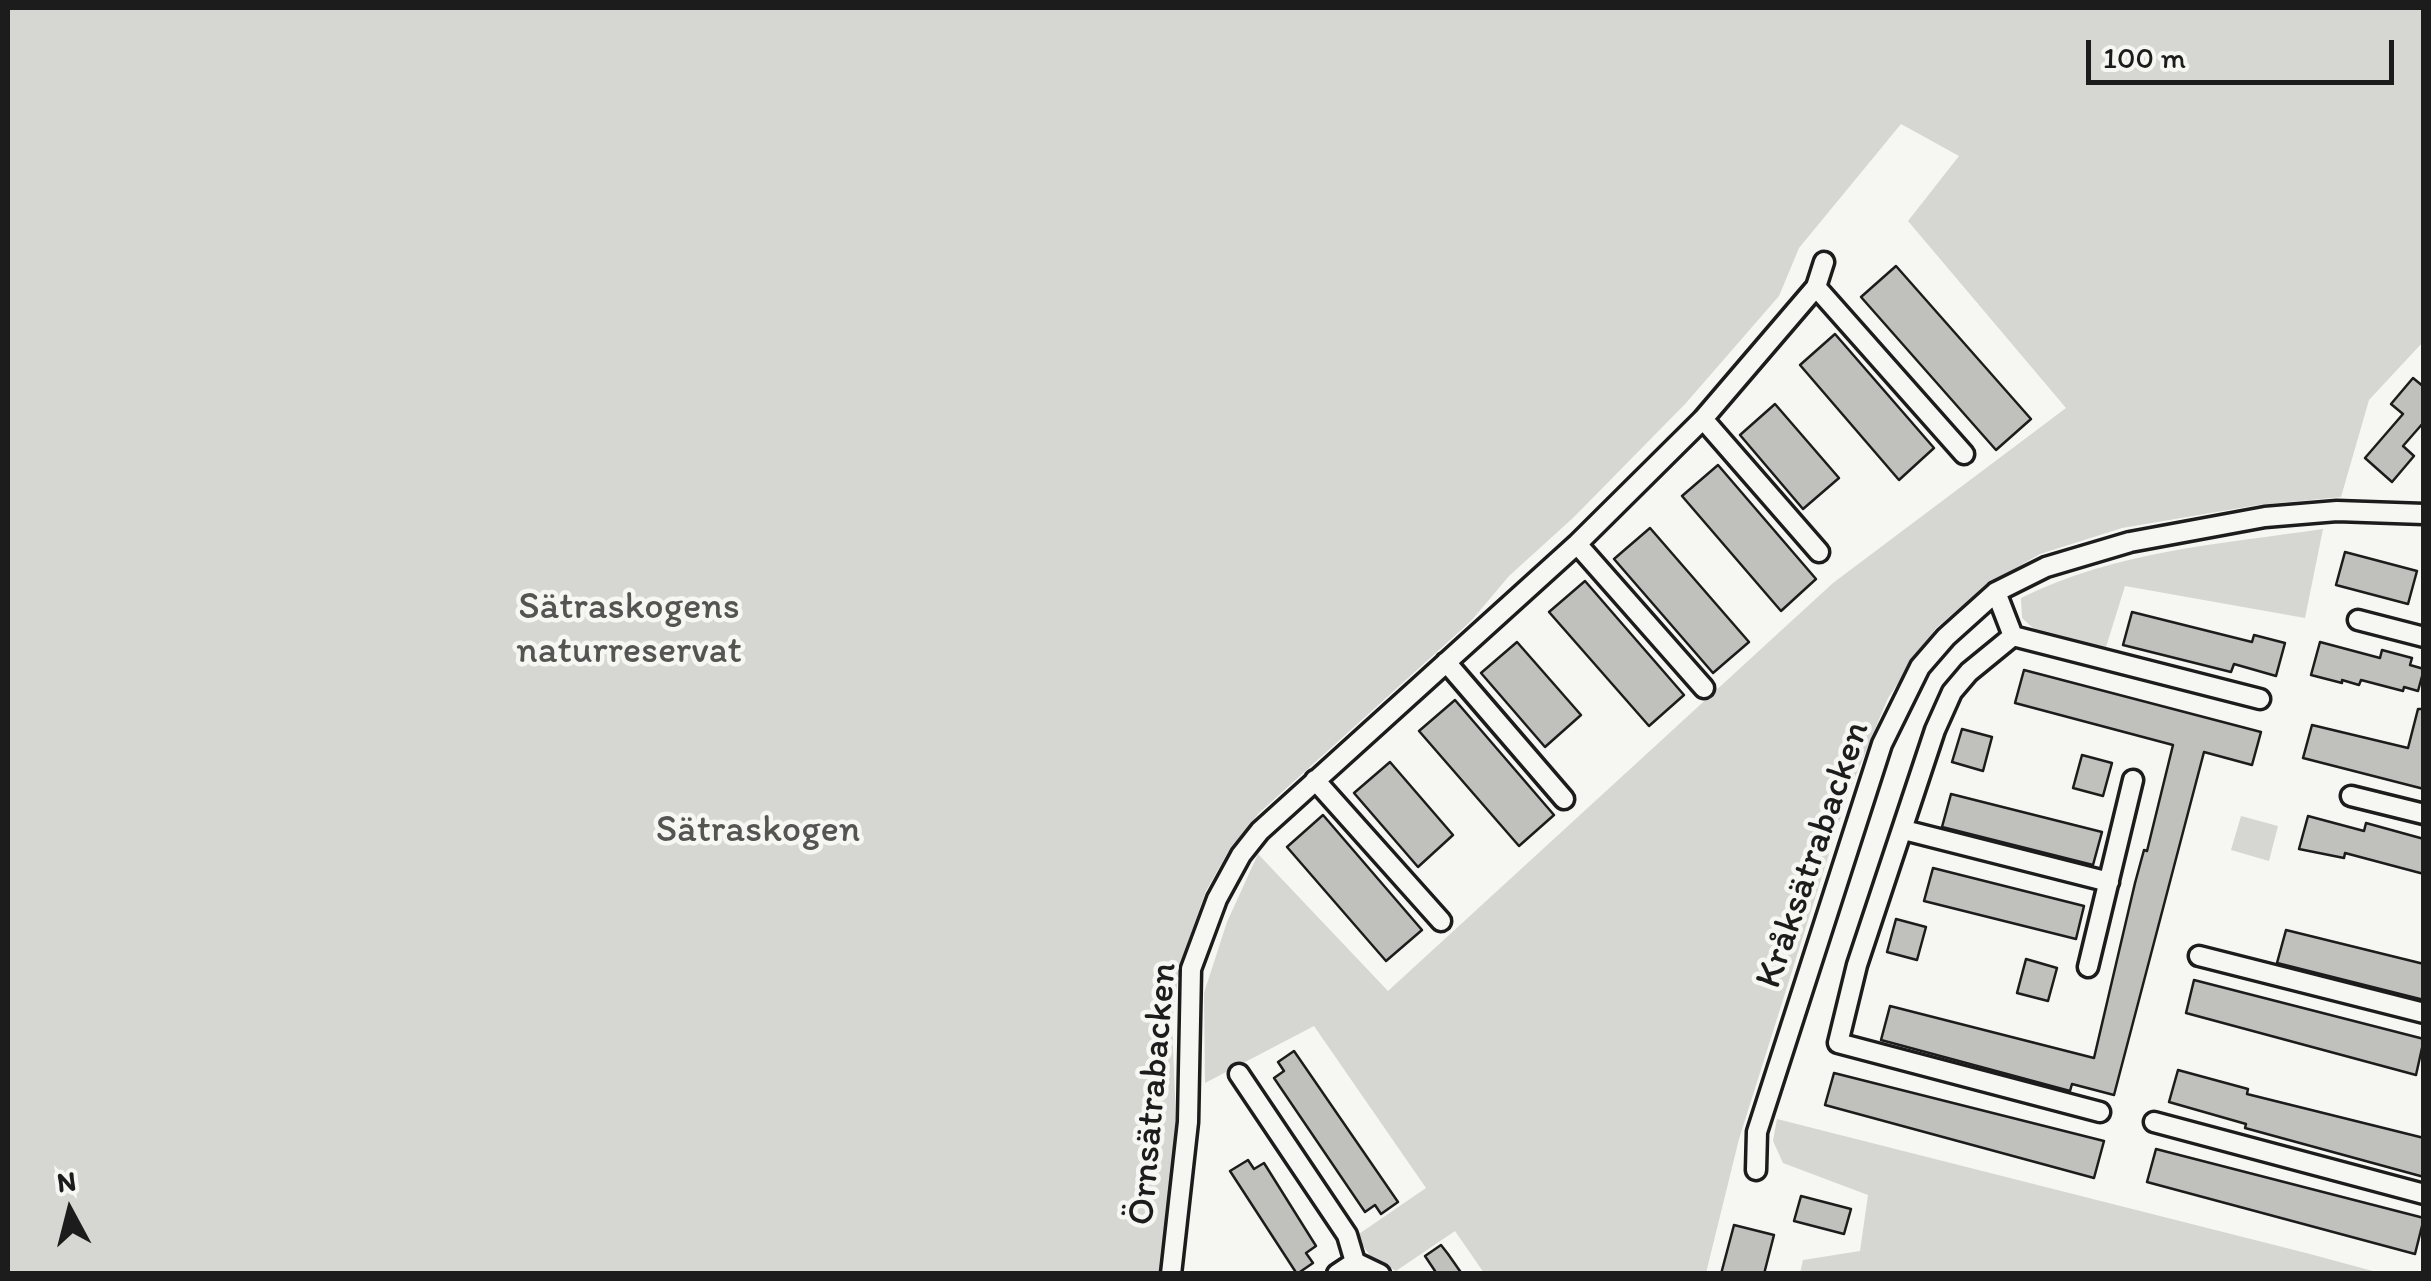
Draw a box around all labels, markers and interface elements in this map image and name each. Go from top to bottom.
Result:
scale bar [2091,20,2398,82]
text: 100 m [2103,39,2186,76]
park label: Sätraskogens naturreservat [516,585,742,674]
street label: Kråksätrabacken [1747,716,1881,994]
park label: Sätraskogen [656,808,860,854]
street label: Örnsätrabacken [1120,961,1188,1227]
north arrow [20,1161,120,1261]
text: N [55,1163,78,1199]

